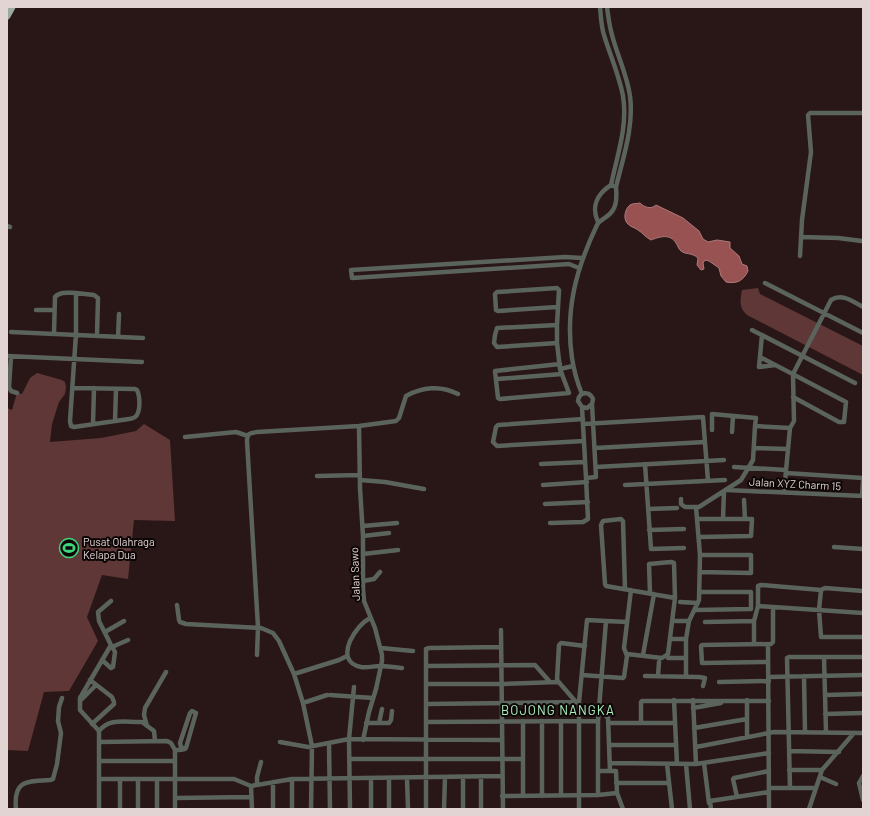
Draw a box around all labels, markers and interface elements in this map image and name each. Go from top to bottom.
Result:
street label: Jalan XYZ Charm 15 [749,475,842,492]
place label: Pusat Olahraga Kelapa Dua [83,535,155,561]
sports icon: Pusat Olahraga Kelapa Dua [58,537,80,559]
street label: Jalan Sawo [347,547,362,601]
district label: BOJONG NANGKA [501,702,615,718]

